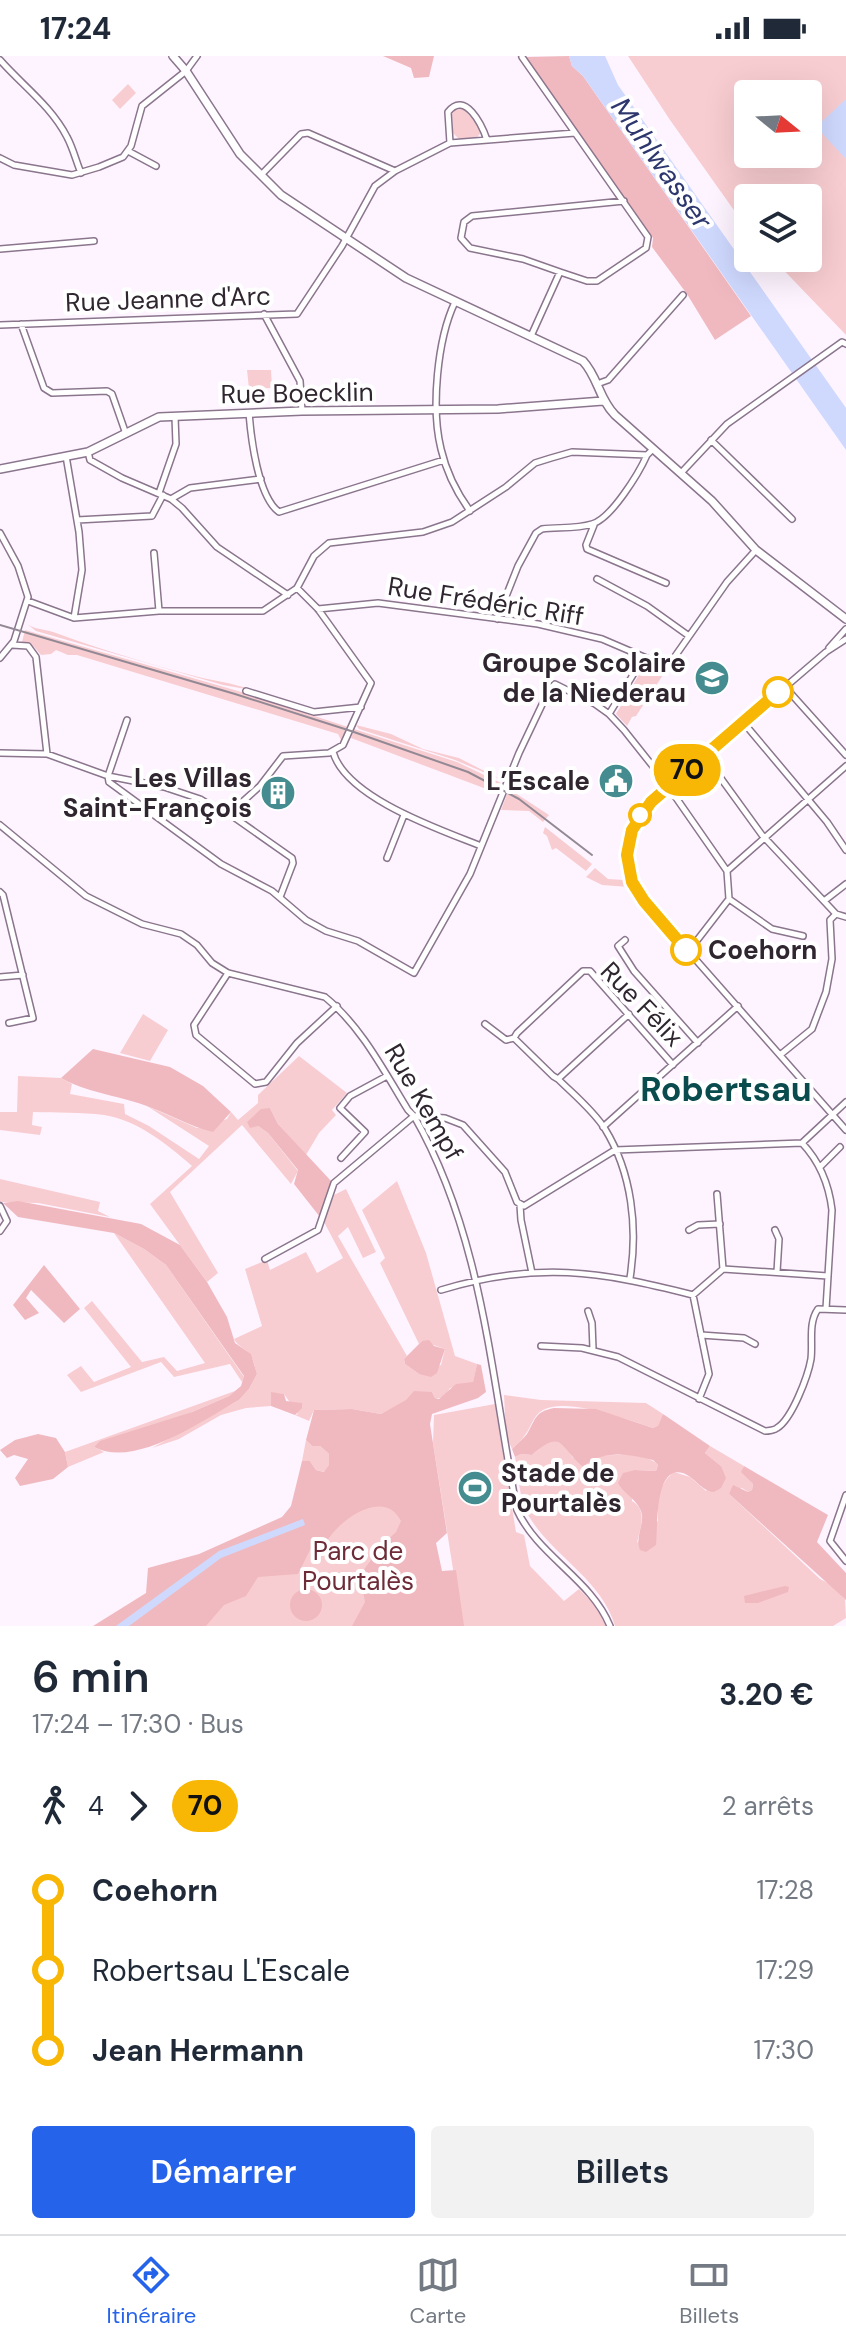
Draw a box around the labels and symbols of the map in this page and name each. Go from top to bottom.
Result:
north arrow [734,80,822,168]
water label: Muhlwasser [603,90,721,237]
street label: Rue Jeanne d'Arc [65,278,271,320]
street label: Rue Boecklin [220,375,374,411]
street label: Rue Frédéric Riff [386,569,587,633]
place label: Groupe Scolaire de la Niederau [482,646,686,710]
school or university icon: Groupe Scolaire de la Niederau [693,659,731,697]
unlabelled marker [763,677,793,707]
line badge: 70 [651,744,723,796]
place label: Les Villas Saint-François [63,761,252,825]
public building icon: L’Escale [597,762,635,800]
place label: L’Escale [486,764,590,798]
building icon: Les Villas Saint-François [259,774,297,812]
unlabelled marker [629,804,651,826]
place label: Coehorn [708,933,817,967]
marker: Coehorn [671,935,701,965]
street label: Rue Félix [593,954,691,1054]
street label: Rue Kempf [377,1037,471,1167]
district label: Robertsau [640,1067,812,1112]
place label: Stade de Pourtalès [501,1456,622,1520]
sports icon: Stade de Pourtalès [456,1469,494,1507]
park label: Parc de Pourtalès [302,1534,414,1598]

